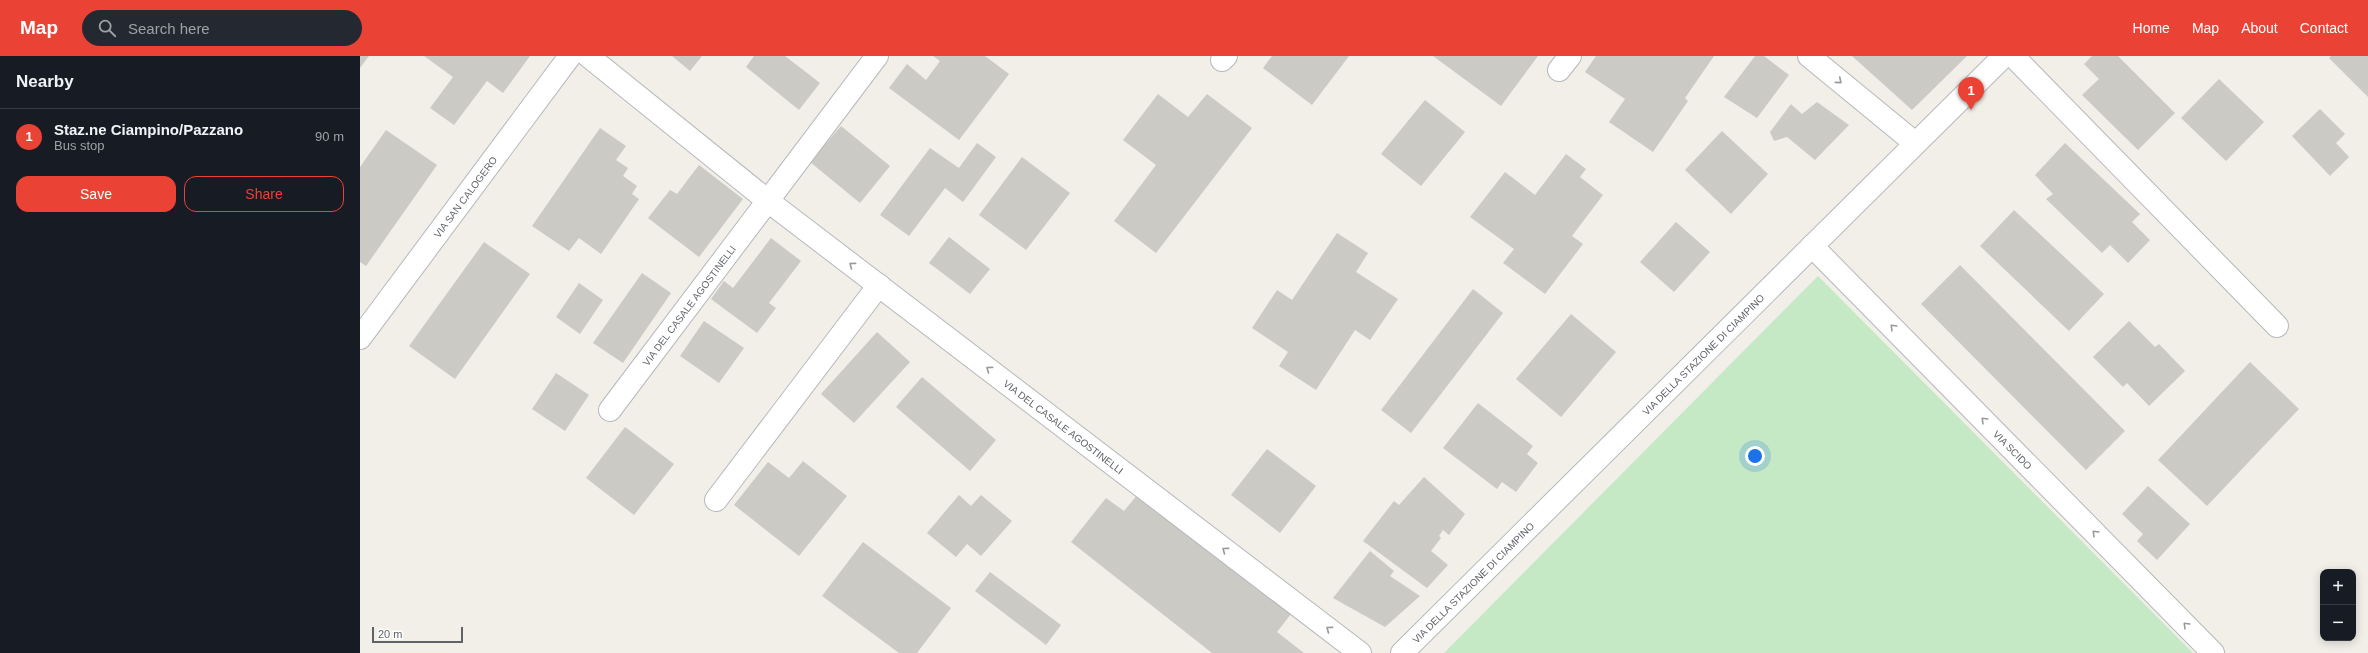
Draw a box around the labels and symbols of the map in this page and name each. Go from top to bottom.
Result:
one-way arrow [1834,76,1842,83]
pin: 1 [1958,77,1984,110]
street label: VIA SAN CALOGERO [431,154,499,240]
street label: VIA DEL CASALE AGOSTINELLI [640,243,738,368]
one-way arrow [849,262,856,270]
street label: VIA DELLA STAZIONE DI CIAMPINO [1640,292,1766,417]
one-way arrow [1890,324,1898,332]
one-way arrow [986,367,993,374]
street label: VIA DEL CASALE AGOSTINELLI [1002,378,1126,476]
one-way arrow [1981,417,1989,425]
street label: VIA SCIDO [1991,428,2034,472]
your location [1745,446,1765,466]
street label: VIA DELLA STAZIONE DI CIAMPINO [1410,520,1536,645]
one-way arrow [2092,530,2100,538]
one-way arrow [1223,548,1230,555]
one-way arrow [2183,622,2191,630]
scale bar [372,625,463,644]
one-way arrow [1326,627,1333,634]

